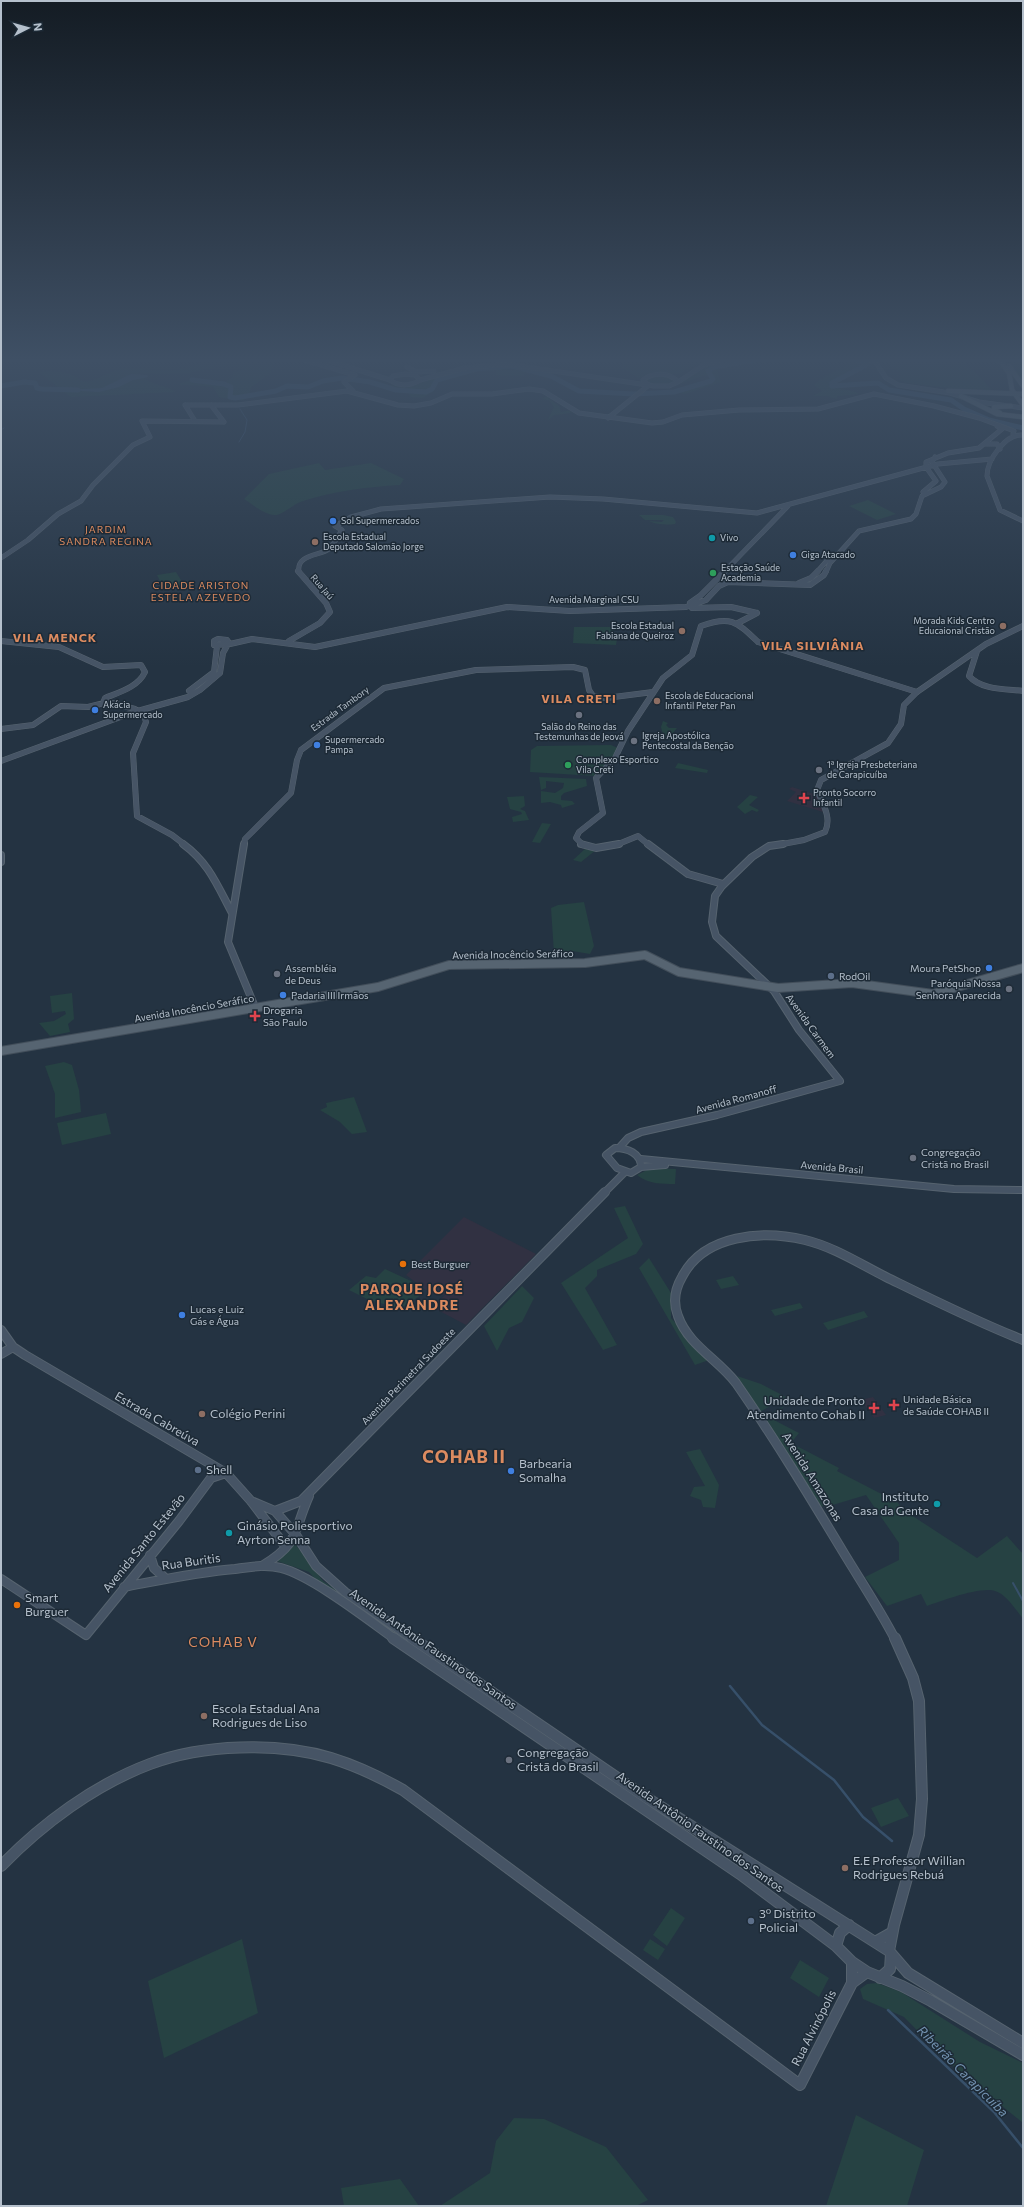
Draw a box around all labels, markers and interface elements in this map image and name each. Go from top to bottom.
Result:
north arrow [8,8,48,48]
text: N [32,22,45,32]
place label: Sol Supermercados [341,515,419,526]
marker: Sol Supermercados [328,516,338,526]
district label: JARDIM SANDRA REGINA [59,523,153,547]
place label: Escola Estadual Deputado Salomão Jorge [323,531,424,552]
place label: Vivo [720,532,738,543]
marker: Vivo [707,533,717,543]
marker: Escola Estadual Deputado Salomão Jorge [310,537,320,547]
place label: Giga Atacado [801,549,855,560]
marker: Giga Atacado [788,550,798,560]
place label: Estação Saúde Academia [721,562,780,583]
marker: Estação Saúde Academia [708,568,718,578]
street label: Rua Jaú [308,572,336,602]
district label: CIDADE ARISTON ESTELA AZEVEDO [151,579,251,603]
street label: Avenida Marginal CSU [549,594,639,605]
place label: Morada Kids Centro Educaional Cristão [913,615,995,636]
place label: Escola Estadual Fabiana de Queiroz [596,620,675,641]
marker: Morada Kids Centro Educaional Cristão [998,621,1008,631]
marker: Escola Estadual Fabiana de Queiroz [677,626,687,636]
district label: VILA MENCK [13,630,97,644]
district label: VILA SILVIÂNIA [761,638,865,652]
street label: Estrada Tambory [308,684,371,733]
place label: Escola de Educacional Infantil Peter Pan [665,690,754,711]
district label: VILA CRETI [541,691,617,705]
marker: Escola de Educacional Infantil Peter Pan [652,696,662,706]
place label: Akácia Supermercado [103,699,163,720]
marker: Akácia Supermercado [90,705,100,715]
marker: Salão do Reino das Testemunhas de Jeová [574,710,584,720]
place label: Salão do Reino das Testemunhas de Jeová [534,721,624,742]
place label: Igreja Apostólica Pentecostal da Benção [642,730,734,751]
place label: Supermercado Pampa [325,734,385,755]
marker: Igreja Apostólica Pentecostal da Benção [629,736,639,746]
marker: Supermercado Pampa [312,740,322,750]
place label: Complexo Esportico Vila Creti [576,754,659,775]
place label: 1ª Igreja Presbeteriana de Carapicuíba [827,759,918,780]
marker: Complexo Esportico Vila Creti [563,760,573,770]
marker: 1ª Igreja Presbeteriana de Carapicuíba [814,765,824,775]
place label: Pronto Socorro Infantil [813,787,876,808]
marker: Pronto Socorro Infantil [798,792,810,804]
street label: Avenida Inocêncio Seráfico [452,947,574,961]
place label: Assembléia de Deus [285,962,337,986]
place label: Moura PetShop [910,962,981,974]
marker: Moura PetShop [984,963,994,973]
marker: Assembléia de Deus [272,969,282,979]
place label: RodOil [839,970,870,982]
marker: RodOil [826,971,836,981]
place label: Paróquia Nossa Senhora Aparecida [916,977,1001,1001]
marker: Paróquia Nossa Senhora Aparecida [1004,984,1014,994]
place label: Padaria III Irmãos [291,989,369,1001]
marker: Padaria III Irmãos [278,990,288,1000]
street label: Avenida Carmem [784,991,838,1061]
street label: Avenida Inocêncio Seráfico [133,992,255,1024]
place label: Drogaria São Paulo [263,1004,308,1028]
marker: Drogaria São Paulo [250,1011,260,1021]
street label: Avenida Romanoff [694,1082,778,1116]
place label: Congregação Cristã no Brasil [921,1146,989,1170]
marker: Congregação Cristã no Brasil [908,1153,918,1163]
street label: Avenida Brasil [800,1158,864,1176]
place label: Best Burguer [411,1258,470,1270]
marker: Best Burguer [398,1259,408,1269]
district label: PARQUE JOSÉ ALEXANDRE [360,1280,464,1313]
place label: Lucas e Luiz Gás e Água [190,1303,244,1327]
marker: Lucas e Luiz Gás e Água [177,1310,187,1320]
street label: Avenida Perimetral Sudoeste [359,1325,457,1427]
street label: Estrada Cabreúva [113,1388,202,1448]
place label: Unidade de Pronto Atendimento Cohab II [747,1393,865,1421]
place label: Unidade Básica de Saúde COHAB II [903,1393,989,1417]
marker: Unidade Básica de Saúde COHAB II [888,1399,900,1411]
marker: Unidade de Pronto Atendimento Cohab II [868,1402,880,1414]
place label: Colégio Perini [210,1406,285,1420]
marker: Colégio Perini [197,1409,207,1419]
street label: Avenida Amazonas [780,1429,846,1524]
district label: COHAB II [422,1446,506,1467]
place label: Barbearia Somalha [519,1456,572,1484]
place label: Shell [206,1462,232,1476]
marker: Shell [193,1465,203,1475]
marker: Barbearia Somalha [506,1466,516,1476]
place label: Instituto Casa da Gente [852,1489,929,1517]
street label: Avenida Santo Estevão [99,1490,187,1595]
marker: Instituto Casa da Gente [932,1499,942,1509]
place label: Ginásio Poliesportivo Ayrton Senna [237,1518,353,1546]
marker: Ginásio Poliesportivo Ayrton Senna [224,1528,234,1538]
street label: Rua Buritis [161,1550,221,1572]
street label: Avenida Antônio Faustino dos Santos [347,1585,520,1712]
place label: Smart Burguer [25,1590,69,1618]
marker: Smart Burguer [12,1600,22,1610]
district label: COHAB V [188,1633,258,1650]
place label: Escola Estadual Ana Rodrigues de Liso [212,1701,320,1729]
marker: Escola Estadual Ana Rodrigues de Liso [199,1711,209,1721]
place label: Congregação Cristã do Brasil [517,1745,599,1773]
marker: Congregação Cristã do Brasil [504,1755,514,1765]
street label: Avenida Antônio Faustino dos Santos [614,1768,787,1895]
place label: E.E Professor Willian Rodrigues Rebuá [853,1853,965,1881]
marker: E.E Professor Willian Rodrigues Rebuá [840,1863,850,1873]
place label: 3º Distrito Policial [759,1906,816,1934]
marker: 3º Distrito Policial [746,1916,756,1926]
street label: Rua Alvinópolis [788,1987,838,2068]
water label: Ribeirão Carapicuíba [914,2022,1012,2120]

